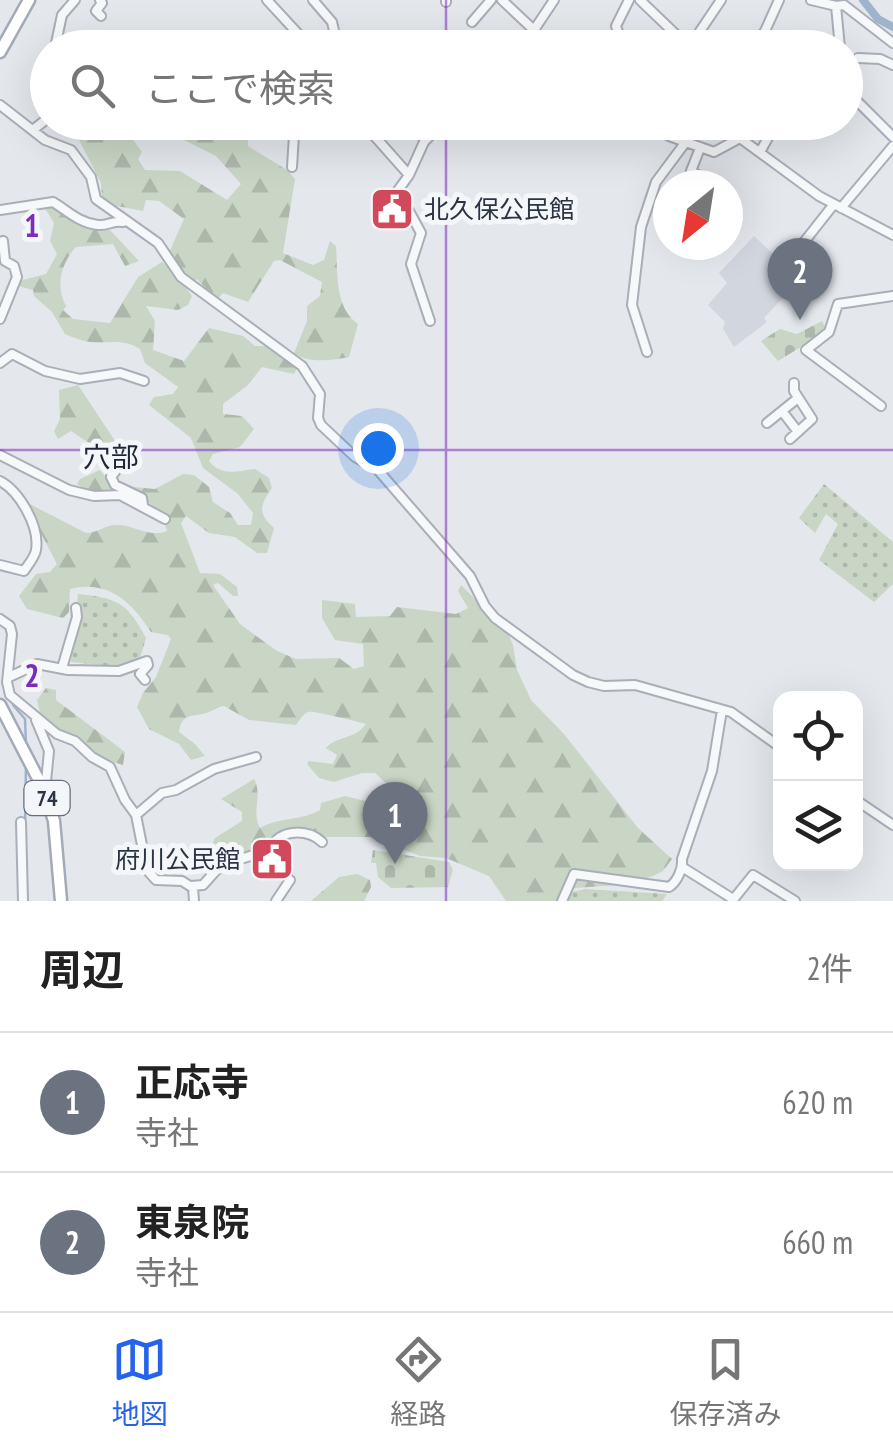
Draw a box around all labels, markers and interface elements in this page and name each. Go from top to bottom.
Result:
search box [30,30,863,140]
icon: search [65,58,120,113]
text: ここで検索 [145,63,335,112]
north arrow [653,170,743,260]
public building icon: 北久保公民館 [369,186,415,232]
place label: 北久保公民館 [424,193,574,225]
text: 1 [24,204,40,246]
pin: 2 [768,238,832,320]
your location [353,423,404,474]
district label: 穴部 [83,438,139,475]
text: 2 [24,654,40,696]
map controls [773,691,863,871]
button: locate [773,691,863,781]
road number: 74 [24,781,70,815]
button: layers [773,781,863,871]
pin: 1 [362,782,428,864]
public building icon: 府川公民館 [249,836,295,882]
place label: 府川公民館 [115,843,240,875]
text: 周辺 [40,942,124,997]
text: 2件 [807,947,853,989]
text: 正応寺 [135,1057,249,1106]
text: 1 [65,1081,80,1123]
text: 620 m [782,1081,853,1123]
text: 寺社 [135,1111,199,1153]
text: 東泉院 [135,1197,249,1246]
text: 2 [65,1221,80,1263]
text: 660 m [782,1221,853,1263]
text: 寺社 [135,1251,199,1293]
tab: 地図 [111,1332,168,1432]
tab: 経路 [390,1332,447,1432]
tab: 保存済み [669,1332,782,1432]

